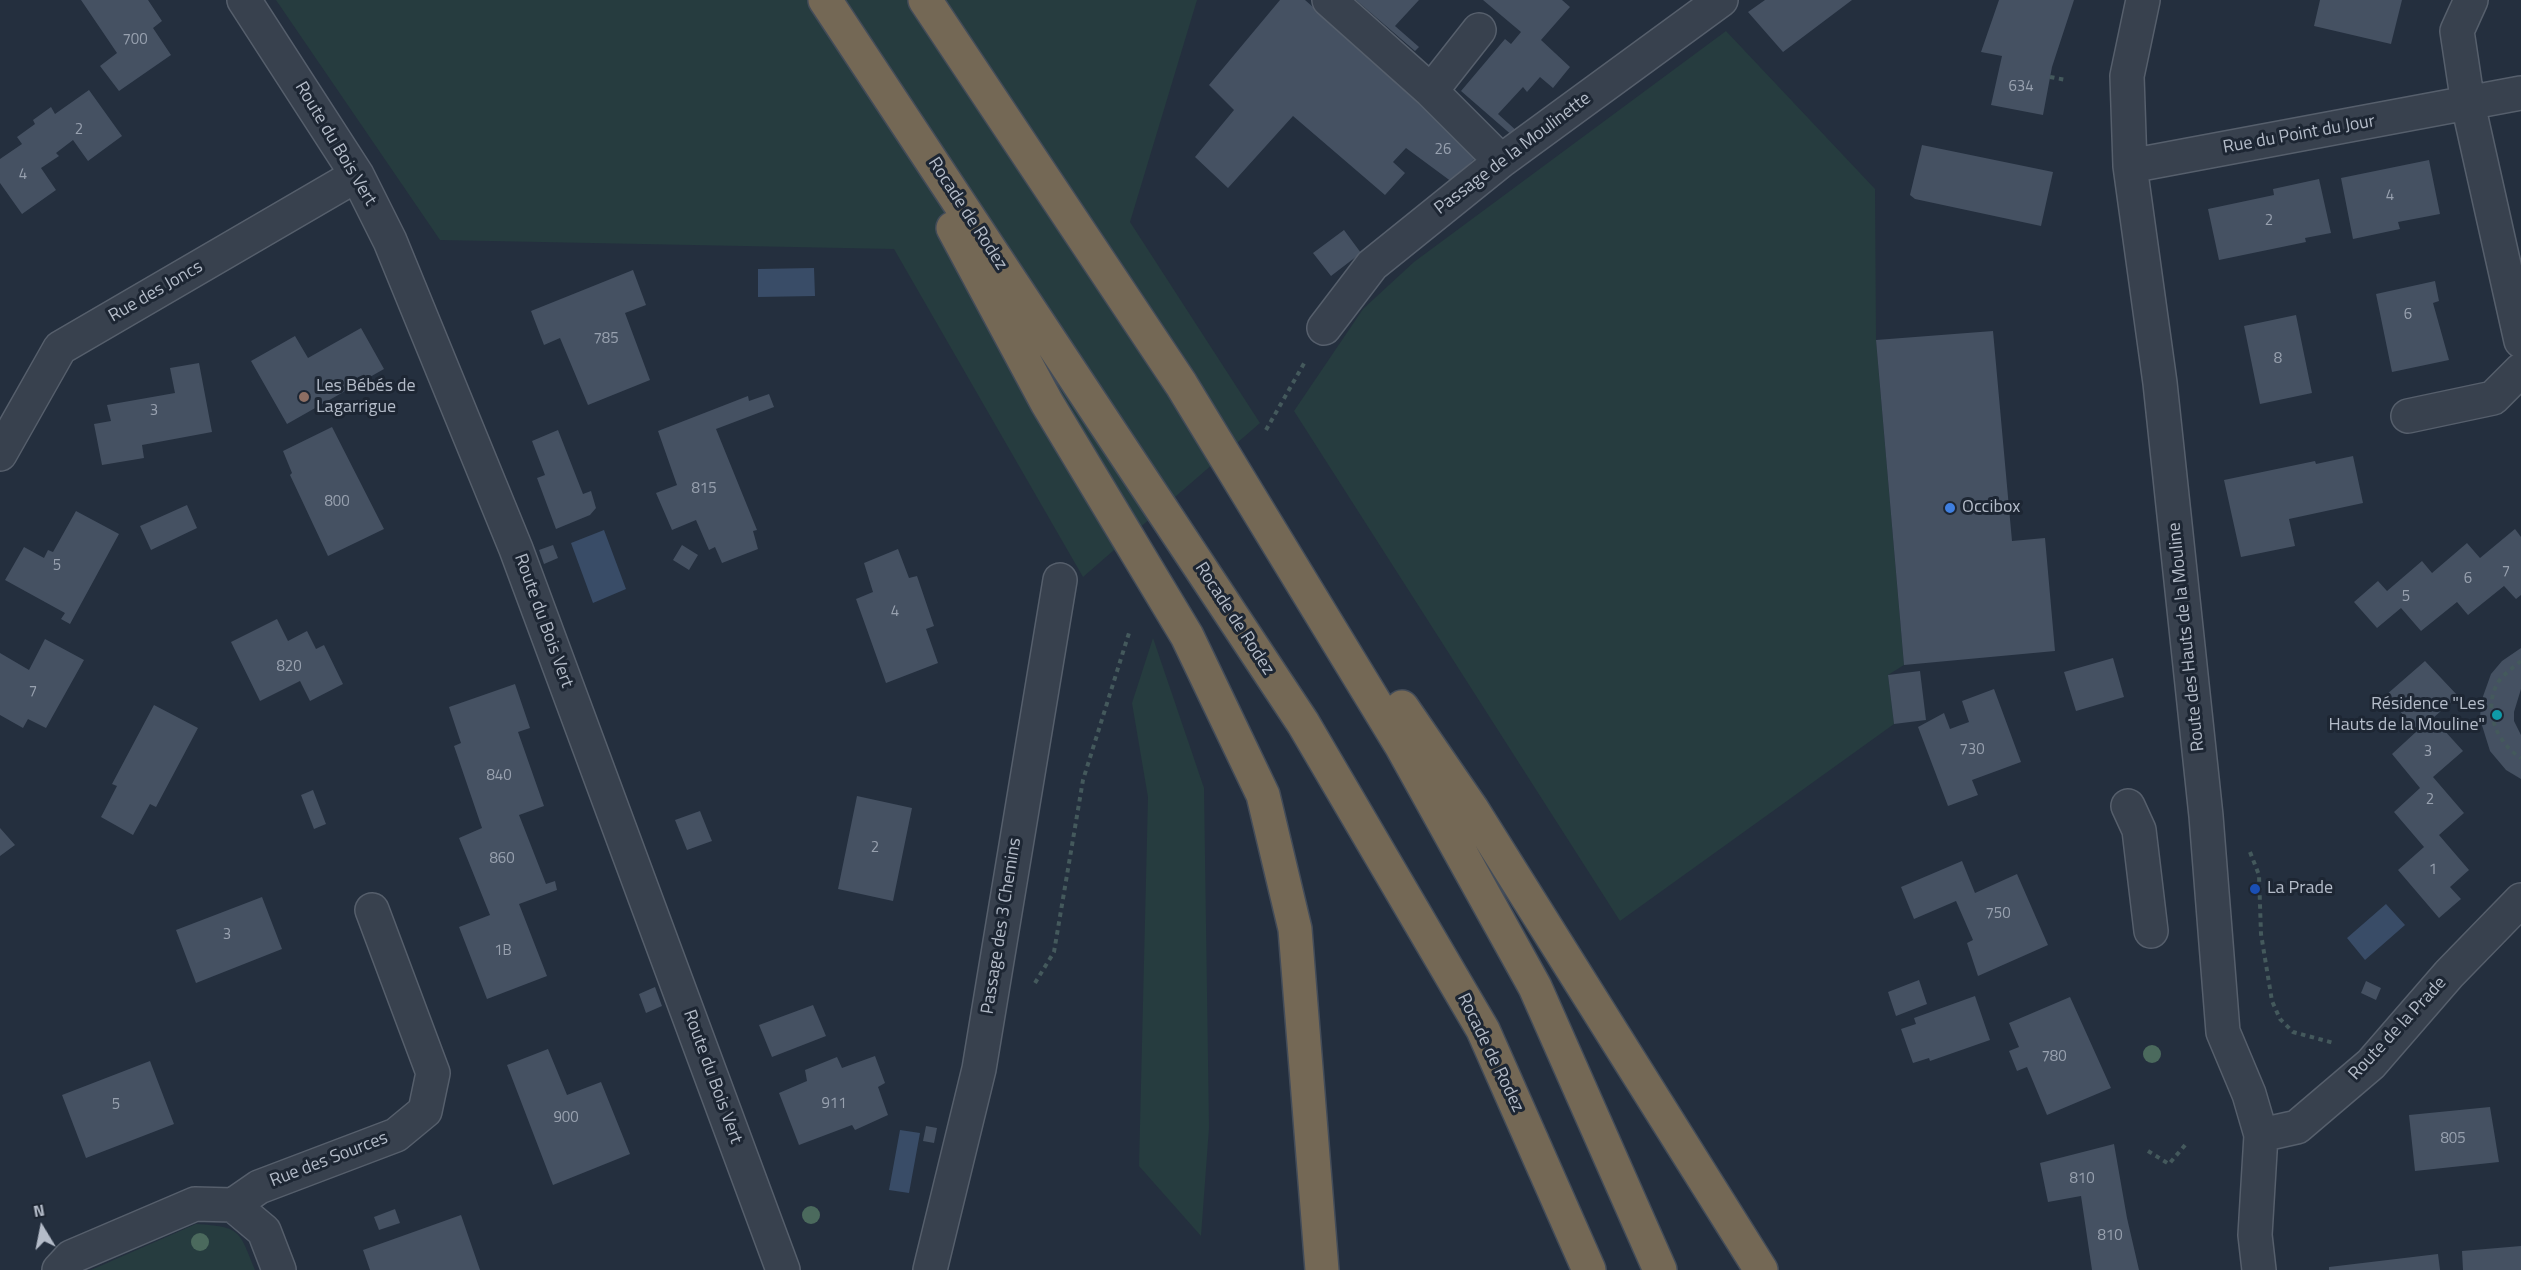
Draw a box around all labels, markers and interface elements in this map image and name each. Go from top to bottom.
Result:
house number: 700 [122,31,148,49]
street label: Route du Bois Vert [289,78,381,210]
house number: 634 [2008,78,2034,96]
street label: Passage de la Moulinette [1431,88,1595,220]
street label: Rue du Point du Jour [2221,111,2377,159]
house number: 2 [75,121,83,139]
house number: 26 [1435,141,1451,159]
street label: Rocade de Rodez [923,154,1011,274]
house number: 4 [19,166,27,184]
house number: 4 [2386,187,2394,205]
house number: 2 [2265,212,2273,230]
street label: Rue des Joncs [105,256,207,328]
house number: 6 [2404,306,2412,324]
house number: 785 [593,330,619,348]
house number: 8 [2274,350,2282,368]
place label: Les Bébés de Lagarrigue [316,376,416,418]
marker: Les Bébés de Lagarrigue [297,390,311,404]
house number: 3 [150,402,158,420]
house number: 815 [691,480,717,498]
house number: 800 [324,493,350,511]
place label: Occibox [1962,497,2020,519]
marker: Occibox [1943,501,1957,515]
street label: Route des Hauts de la Mouline [2164,521,2210,753]
street label: Route du Bois Vert [509,551,577,691]
house number: 5 [53,557,61,575]
street label: Rocade de Rodez [1190,559,1278,679]
house number: 7 [2502,563,2510,581]
house number: 6 [2464,570,2472,588]
house number: 5 [2402,588,2410,606]
house number: 4 [891,603,899,621]
house number: 820 [276,658,302,676]
house number: 7 [29,683,37,701]
place label: Résidence "Les Hauts de la Mouline" [2328,694,2485,736]
marker: Résidence "Les Hauts de la Mouline" [2490,708,2504,722]
house number: 730 [1959,741,1985,759]
house number: 3 [2424,743,2432,761]
house number: 840 [486,767,512,785]
house number: 2 [2426,791,2434,809]
street label: Passage des 3 Chemins [977,836,1027,1016]
house number: 2 [871,839,879,857]
house number: 860 [489,850,515,868]
house number: 1 [2429,861,2437,879]
place label: La Prade [2267,878,2333,900]
marker: La Prade [2248,882,2262,896]
house number: 750 [1985,905,2011,923]
house number: 3 [223,926,231,944]
house number: 1B [494,942,512,960]
street label: Route de la Prade [2345,973,2451,1085]
street label: Rocade de Rodez [1452,990,1528,1116]
street label: Route du Bois Vert [678,1007,746,1147]
house number: 780 [2041,1048,2067,1066]
house number: 911 [821,1095,847,1113]
house number: 5 [112,1096,120,1114]
house number: 900 [553,1109,579,1127]
street label: Rue des Sources [267,1128,391,1192]
house number: 805 [2440,1130,2466,1148]
house number: 810 [2069,1170,2095,1188]
text: N [31,1197,46,1223]
north arrow [12,1198,72,1258]
house number: 810 [2097,1227,2123,1245]

